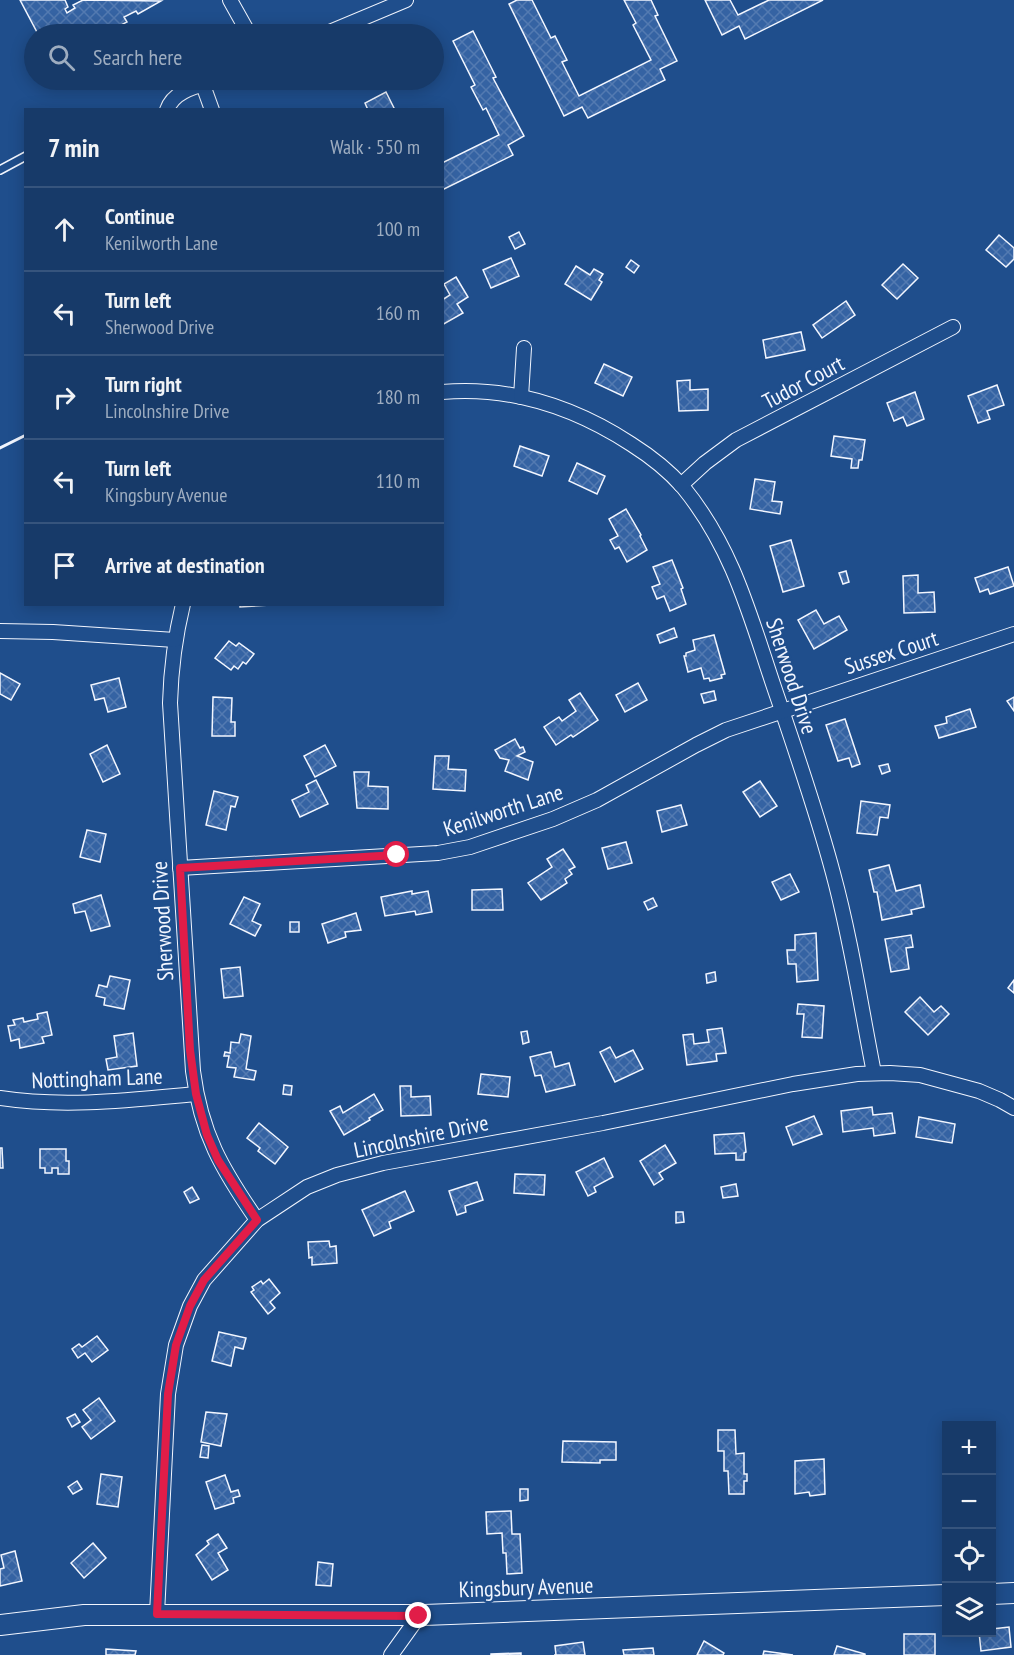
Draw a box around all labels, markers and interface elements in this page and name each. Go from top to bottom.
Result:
search box [24,24,444,90]
icon: search [45,41,78,74]
text: Search here [93,43,182,71]
text: 7 min [48,131,99,164]
text: Walk · 550 m [330,134,420,160]
text: Continue [105,202,175,230]
icon: ahead [48,213,81,246]
text: 100 m [376,216,420,242]
text: Kenilworth Lane [105,230,218,256]
text: Turn left [105,286,171,314]
icon: left [48,297,81,330]
text: 160 m [376,300,420,326]
text: Sherwood Drive [105,314,214,340]
street label: Tudor Court [757,349,849,415]
text: Turn right [105,370,182,398]
icon: right [48,381,81,414]
text: 180 m [376,384,420,410]
text: Lincolnshire Drive [105,398,230,424]
text: Turn left [105,454,171,482]
icon: left [48,465,81,498]
text: 110 m [376,468,420,494]
text: Kingsbury Avenue [105,482,227,508]
icon: arrive [48,549,81,582]
text: Arrive at destination [105,551,265,579]
street label: Sherwood Drive [760,615,824,737]
street label: Sussex Court [841,624,941,680]
street label: Kenilworth Lane [440,777,566,843]
route start [383,841,409,867]
street label: Sherwood Drive [145,860,179,982]
street label: Nottingham Lane [31,1062,163,1094]
street label: Lincolnshire Drive [351,1108,491,1164]
map controls [942,1421,996,1637]
button: + [942,1421,996,1475]
button: − [942,1475,996,1529]
button: locate [942,1529,996,1583]
street label: Kingsbury Avenue [458,1571,594,1603]
button: layers [942,1583,996,1637]
route end [405,1602,431,1628]

